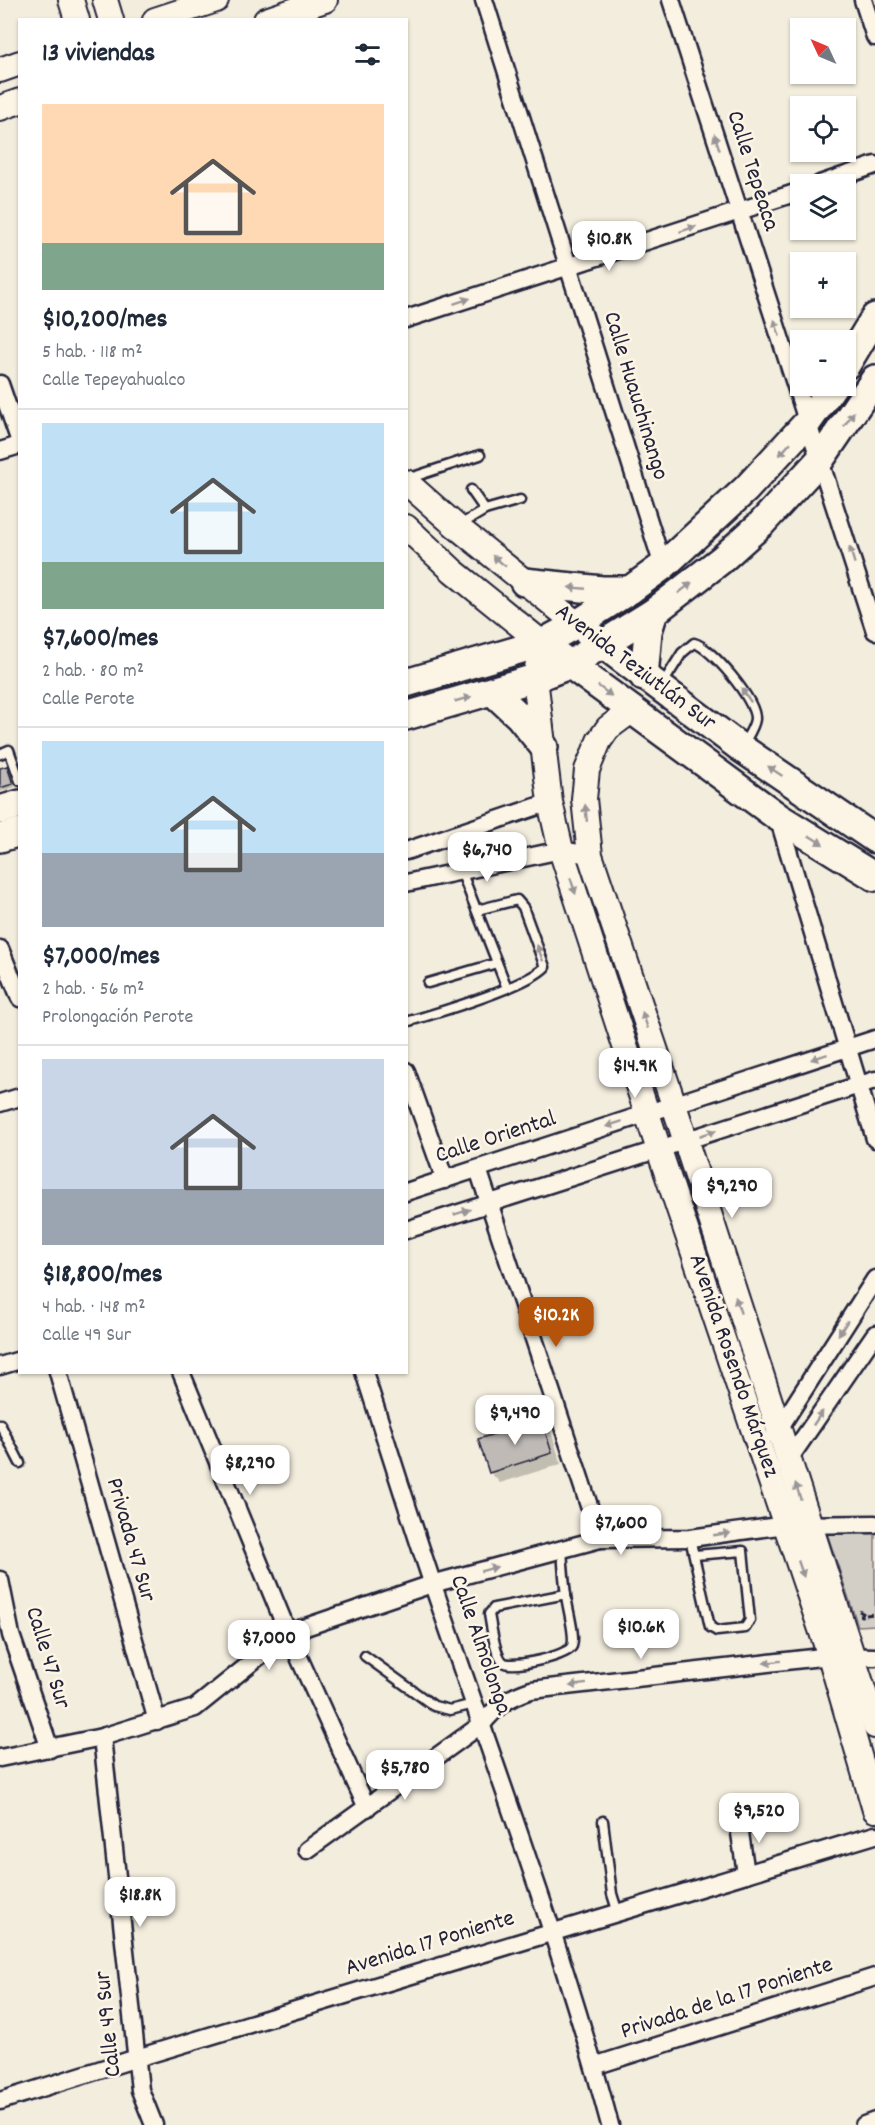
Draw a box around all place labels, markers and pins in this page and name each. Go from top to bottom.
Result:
pin: $10.8K [560,221,658,272]
pin: $6,740 [438,832,536,883]
pin: $14.9K [586,1048,684,1099]
pin: $9,290 [683,1168,781,1219]
pin: $10.2K [507,1297,605,1348]
pin: $9,490 [466,1395,564,1446]
pin: $8,290 [201,1445,299,1496]
pin: $7,600 [572,1505,670,1556]
pin: $10.6K [592,1609,690,1660]
pin: $7,000 [220,1620,318,1671]
pin: $5,780 [356,1750,454,1801]
pin: $9,520 [710,1793,808,1844]
pin: $18.8K [91,1877,189,1928]

